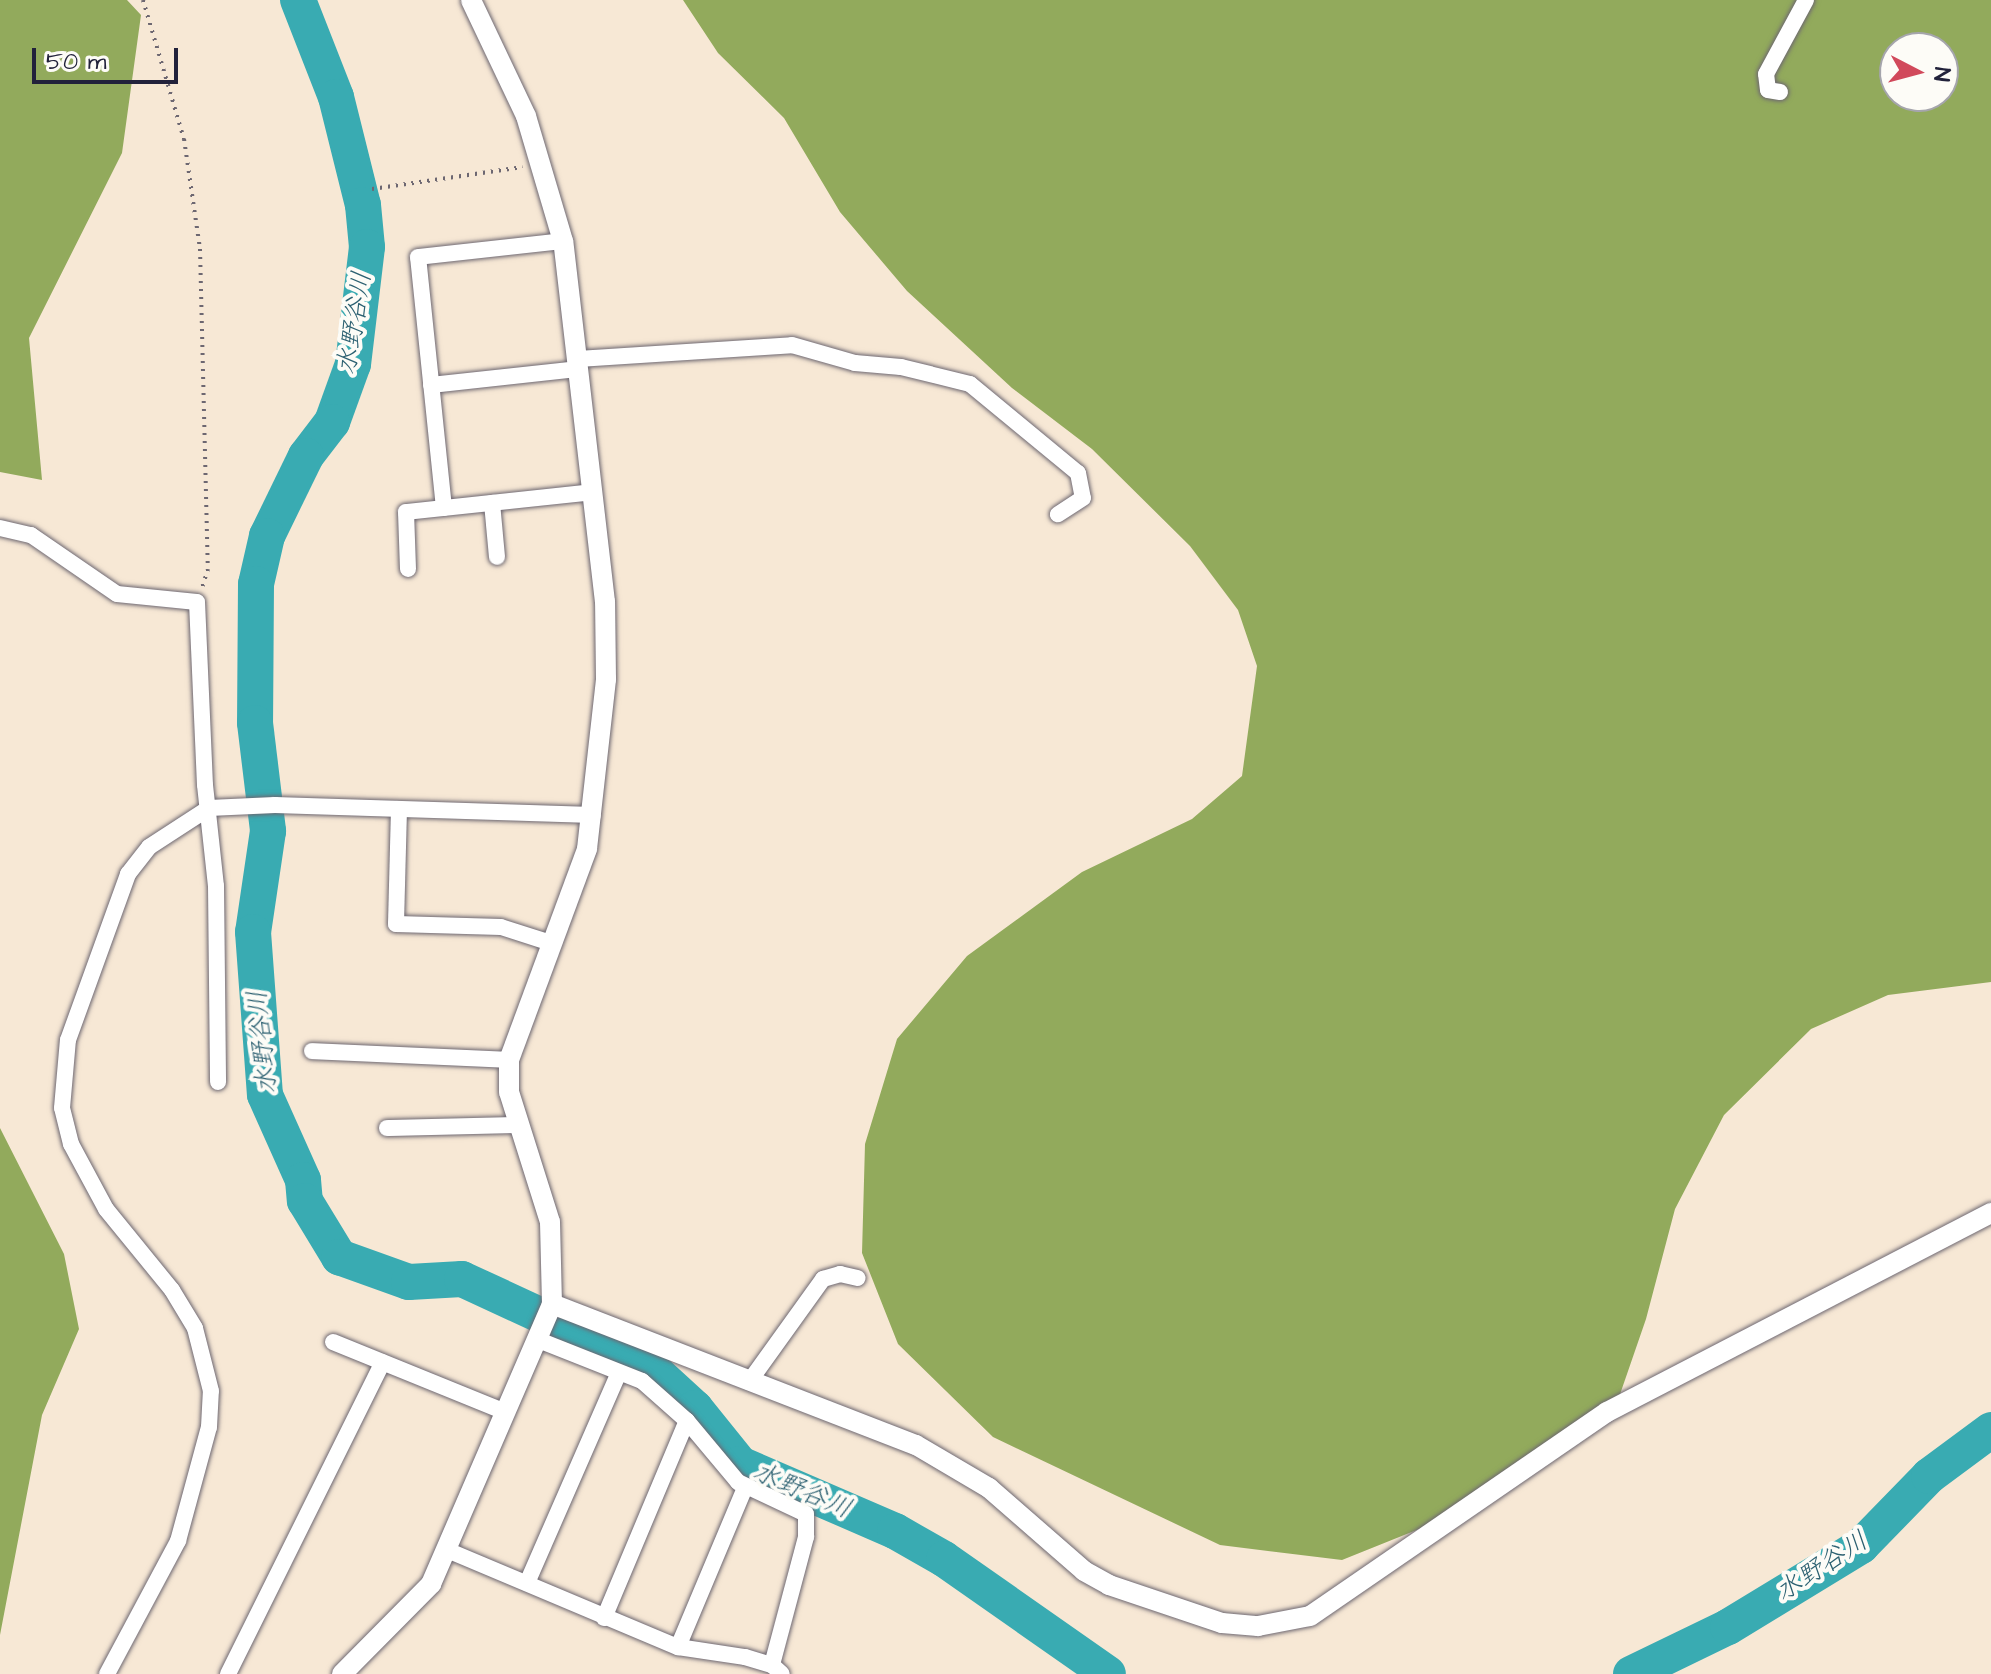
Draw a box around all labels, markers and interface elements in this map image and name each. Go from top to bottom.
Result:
scale bar [36,32,182,82]
north arrow [1879,32,1959,112]
text: 50 m [46,45,106,79]
text: N [1925,66,1958,83]
water label: 水野谷川 [331,269,379,377]
water label: 水野谷川 [242,989,284,1095]
water label: 水野谷川 [748,1456,856,1526]
water label: 水野谷川 [1770,1526,1874,1608]

